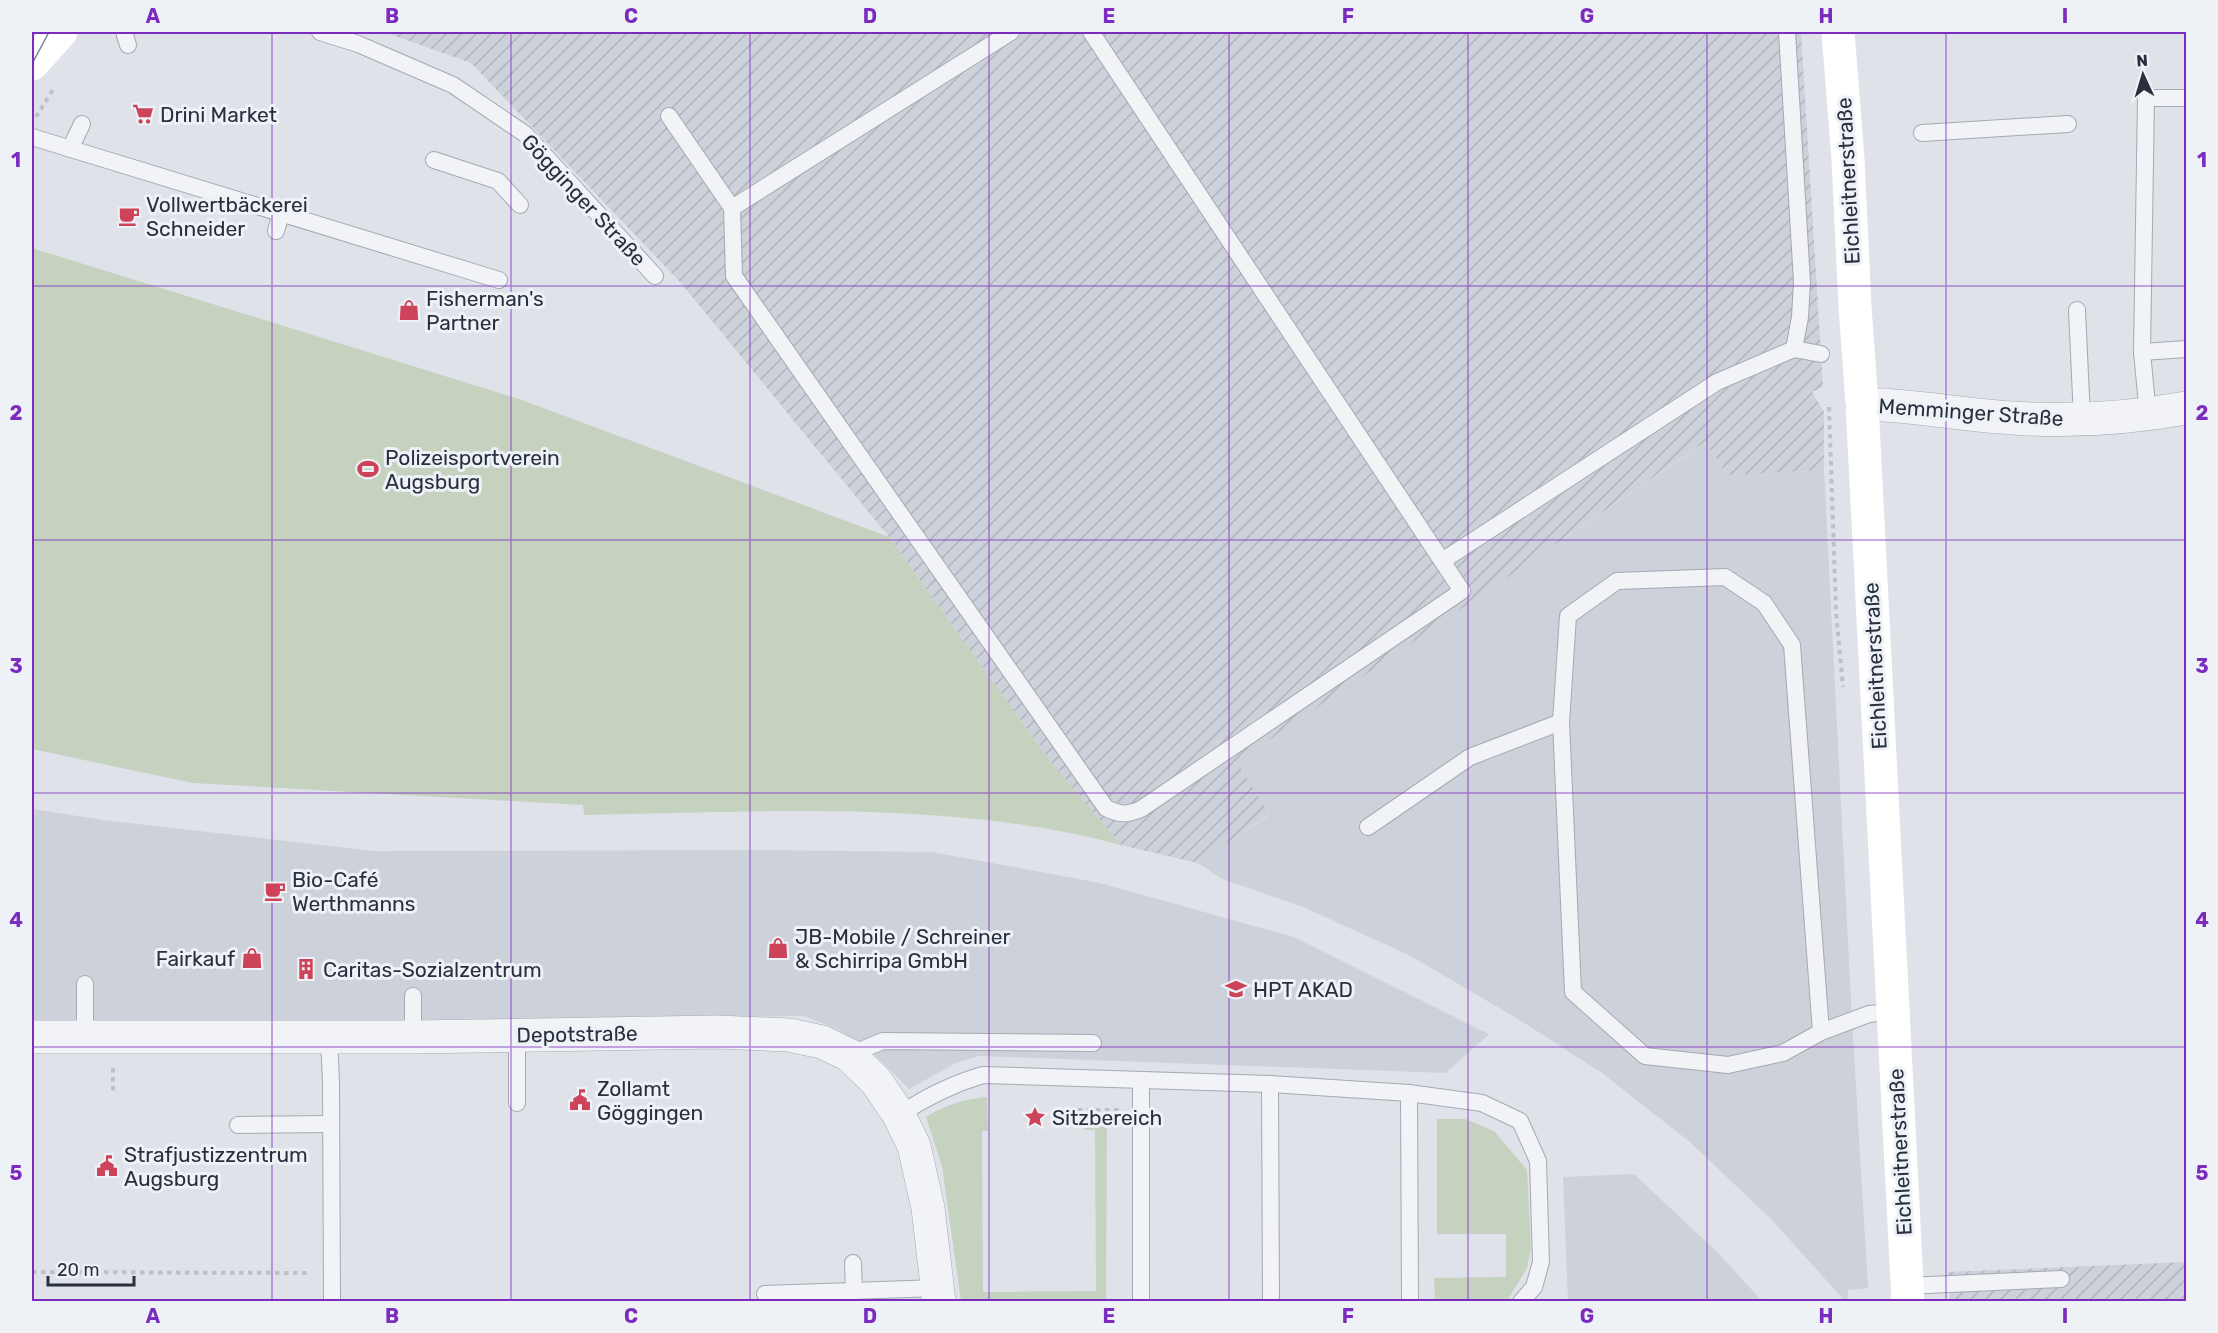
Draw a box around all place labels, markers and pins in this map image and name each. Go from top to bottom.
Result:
supermarket icon: Drini Market [131,102,155,126]
place label: Drini Market [160,102,277,127]
place label: Vollwertbäckerei Schneider [146,192,308,241]
cafe icon: Vollwertbäckerei Schneider [117,204,141,228]
place label: Fisherman's Partner [426,286,544,335]
shop icon: Fisherman's Partner [397,298,421,322]
place label: Polizeisportverein Augsburg [385,445,560,494]
sports icon: Polizeisportverein Augsburg [356,457,380,481]
place label: Bio-Café Werthmanns [292,867,416,916]
cafe icon: Bio-Café Werthmanns [263,879,287,903]
place label: JB-Mobile / Schreiner & Schirripa GmbH [795,924,1010,973]
shop icon: JB-Mobile / Schreiner & Schirripa GmbH [766,936,790,960]
place label: Fairkauf [156,946,235,971]
shop icon: Fairkauf [240,946,264,970]
building icon: Caritas-Sozialzentrum [294,957,318,981]
place label: Caritas-Sozialzentrum [323,957,542,982]
school or university icon: HPT AKAD [1224,977,1248,1001]
place label: HPT AKAD [1253,977,1353,1002]
place label: Zollamt Göggingen [597,1076,703,1125]
public building icon: Zollamt Göggingen [568,1088,592,1112]
place icon: Sitzbereich [1023,1105,1047,1129]
place label: Sitzbereich [1052,1105,1162,1130]
place label: Strafjustizzentrum Augsburg [124,1142,308,1191]
public building icon: Strafjustizzentrum Augsburg [95,1154,119,1178]

